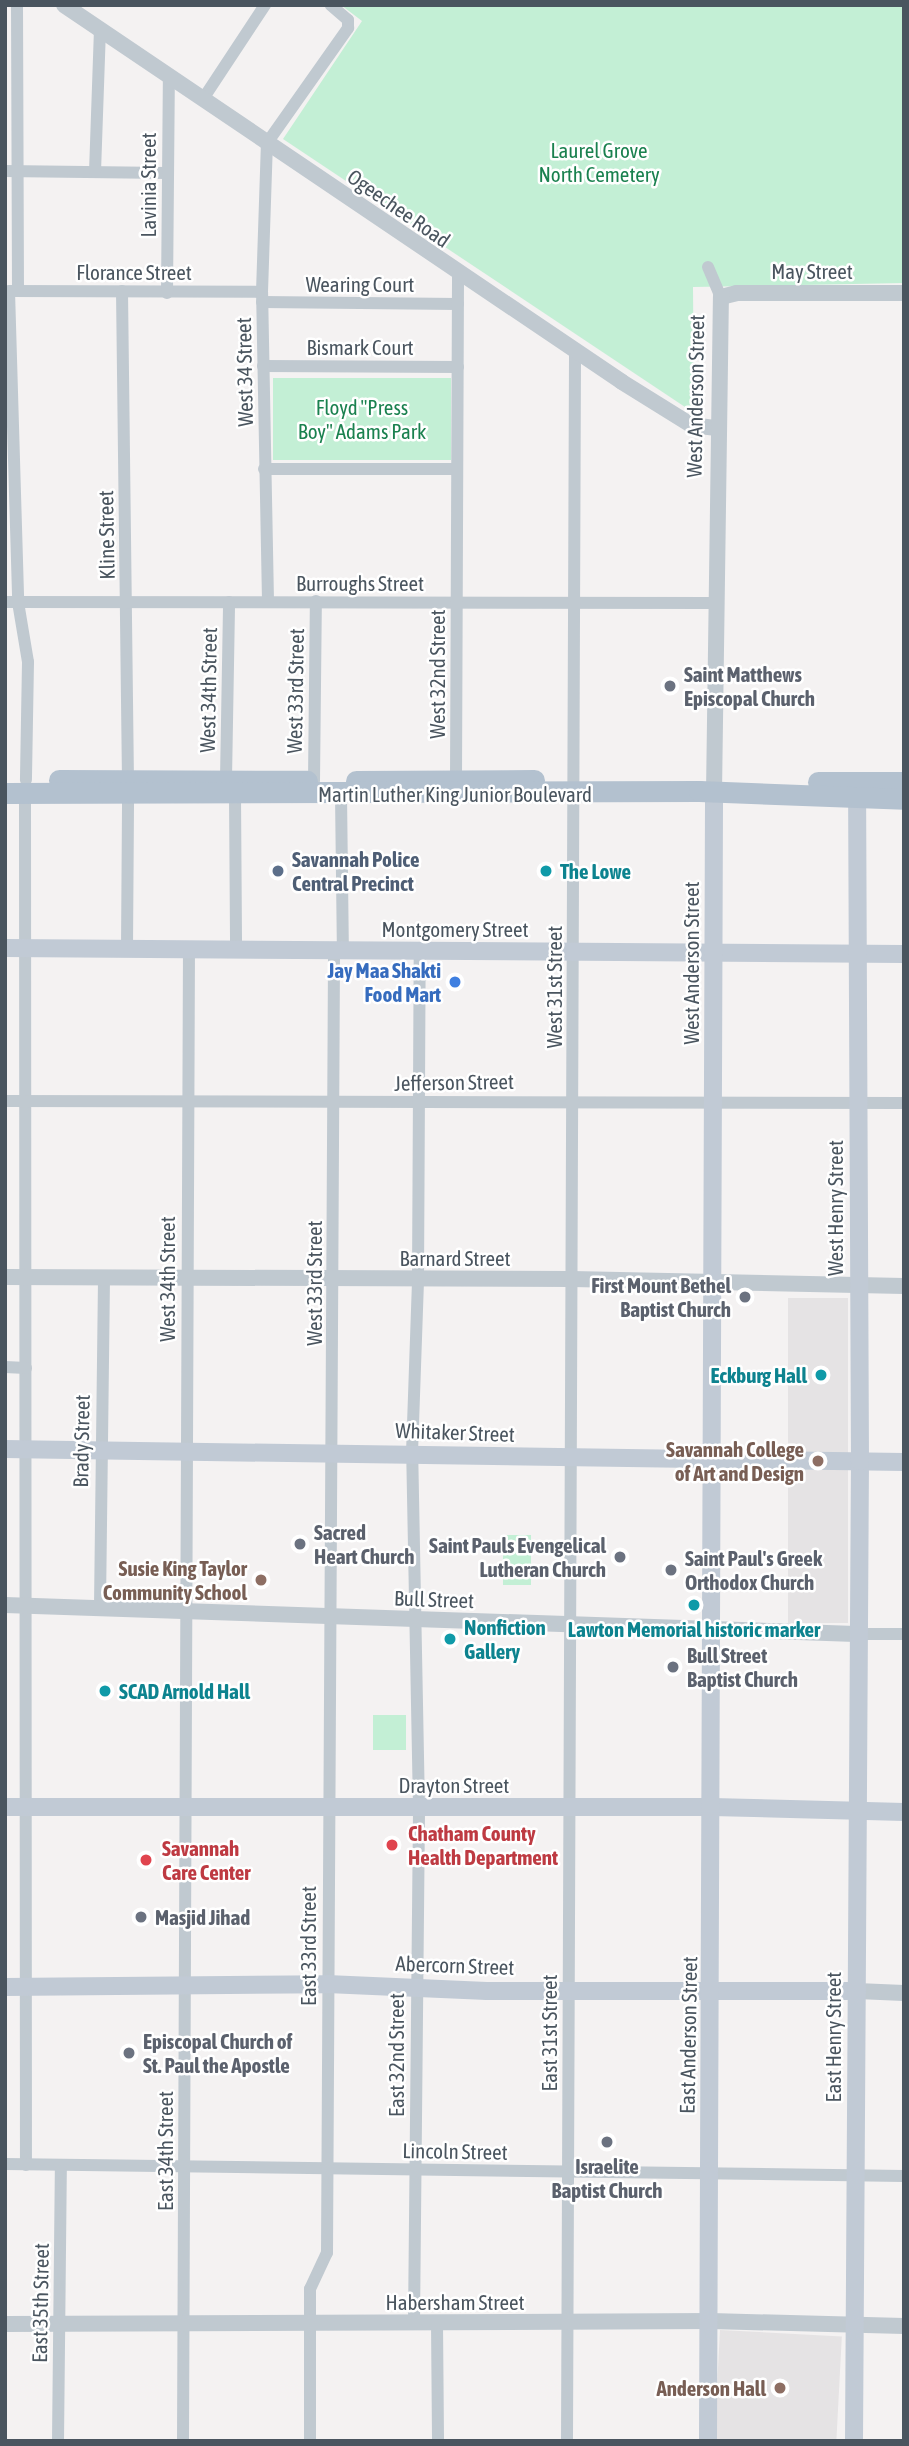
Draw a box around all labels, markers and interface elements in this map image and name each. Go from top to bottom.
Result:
street label: Lavinia Street [135,132,161,238]
park label: Laurel Grove North Cemetery [538,137,660,187]
street label: Ogeechee Road [343,163,455,253]
street label: May Street [771,258,853,284]
street label: Florance Street [76,259,192,285]
street label: Wearing Court [306,271,414,297]
street label: West Anderson Street [681,314,709,478]
street label: West 34 Street [230,317,258,427]
street label: Bismark Court [307,334,413,360]
park label: Floyd "Press Boy" Adams Park [298,394,426,444]
street label: Kline Street [93,490,119,580]
street label: Burroughs Street [296,570,424,596]
street label: West 32nd Street [424,609,450,739]
street label: West 34th Street [194,627,222,753]
street label: West 33rd Street [281,628,309,754]
place label: Saint Matthews Episcopal Church [684,661,815,711]
marker: Saint Matthews Episcopal Church [662,678,678,694]
street label: Martin Luther King Junior Boulevard [318,781,592,807]
place label: Savannah Police Central Precinct [292,846,420,896]
place label: The Lowe [560,858,631,884]
marker: Savannah Police Central Precinct [270,863,286,879]
marker: The Lowe [538,863,554,879]
street label: West Anderson Street [678,881,704,1045]
street label: Montgomery Street [381,916,529,942]
street label: West 31st Street [541,926,567,1048]
place label: Jay Maa Shakti Food Mart [328,957,441,1007]
marker: Jay Maa Shakti Food Mart [447,974,463,990]
street label: Jefferson Street [394,1068,514,1096]
street label: West Henry Street [822,1140,848,1276]
street label: West 34th Street [154,1216,180,1342]
street label: West 33rd Street [301,1220,327,1346]
street label: Barnard Street [400,1245,510,1271]
place label: First Mount Bethel Baptist Church [591,1272,731,1322]
marker: First Mount Bethel Baptist Church [737,1289,753,1305]
place label: Eckburg Hall [710,1362,807,1388]
marker: Eckburg Hall [813,1367,829,1383]
street label: Brady Street [68,1394,94,1488]
street label: Whitaker Street [395,1417,515,1447]
place label: Savannah College of Art and Design [666,1436,804,1486]
marker: Savannah College of Art and Design [810,1453,826,1469]
place label: Sacred Heart Church [314,1519,414,1569]
place label: Saint Pauls Evengelical Lutheran Church [429,1532,606,1582]
marker: Sacred Heart Church [292,1536,308,1552]
place label: Saint Paul's Greek Orthodox Church [685,1545,822,1595]
marker: Saint Pauls Evengelical Lutheran Church [612,1549,628,1565]
place label: Susie King Taylor Community School [103,1555,247,1605]
marker: Saint Paul's Greek Orthodox Church [663,1562,679,1578]
marker: Susie King Taylor Community School [253,1572,269,1588]
street label: Bull Street [393,1585,475,1613]
marker: Lawton Memorial historic marker [686,1597,702,1613]
place label: Nonfiction Gallery [464,1614,546,1664]
place label: Lawton Memorial historic marker [568,1616,820,1642]
marker: Nonfiction Gallery [442,1631,458,1647]
place label: Bull Street Baptist Church [687,1642,798,1692]
marker: Bull Street Baptist Church [665,1659,681,1675]
place label: SCAD Arnold Hall [119,1678,250,1704]
marker: SCAD Arnold Hall [97,1683,113,1699]
street label: Drayton Street [399,1772,509,1798]
place label: Chatham County Health Department [408,1820,558,1870]
place label: Savannah Care Center [162,1835,251,1885]
marker: Chatham County Health Department [382,1835,402,1855]
marker: Savannah Care Center [136,1850,156,1870]
street label: East 33rd Street [295,1886,321,2006]
place label: Masjid Jihad [155,1904,250,1930]
marker: Masjid Jihad [133,1909,149,1925]
street label: Abercorn Street [395,1950,515,1980]
street label: East Anderson Street [674,1956,702,2114]
street label: East Henry Street [820,1972,846,2102]
street label: East 31st Street [536,1974,562,2092]
street label: East 32nd Street [383,1993,409,2117]
place label: Episcopal Church of St. Paul the Apostle [143,2028,292,2078]
marker: Episcopal Church of St. Paul the Apostle [121,2045,137,2061]
street label: East 34th Street [152,2091,178,2211]
marker: Israelite Baptist Church [599,2134,615,2150]
street label: Lincoln Street [402,2137,508,2165]
place label: Israelite Baptist Church [552,2153,662,2203]
street label: East 35th Street [26,2243,54,2363]
street label: Habersham Street [385,2289,525,2315]
place label: Anderson Hall [656,2375,766,2401]
marker: Anderson Hall [772,2380,788,2396]

